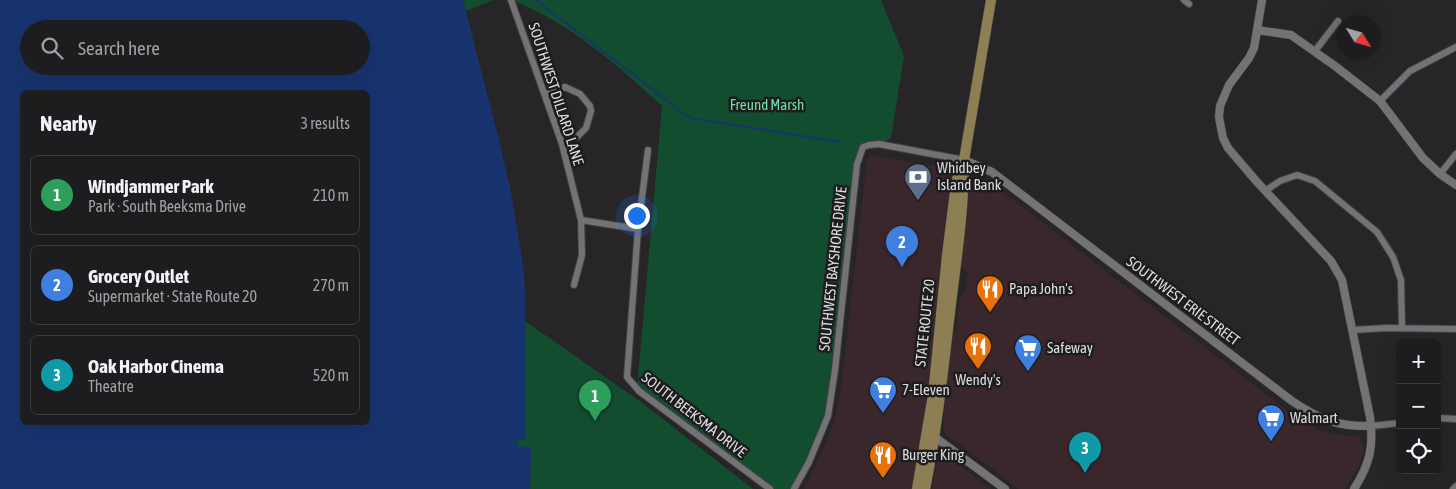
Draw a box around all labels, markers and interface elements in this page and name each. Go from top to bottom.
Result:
north arrow [1336,15,1381,60]
search box [20,20,370,75]
street label: SOUTHWEST DILLARD LANE [525,20,588,168]
icon: search [38,34,66,62]
text: Search here [78,37,160,59]
park label: Freund Marsh [730,96,804,113]
text: Nearby [40,111,96,135]
text: 3 results [300,114,350,132]
place label: Whidbey Island Bank [937,159,1002,193]
bank icon: Whidbey Island Bank [903,162,933,201]
text: Windjammer Park [88,175,214,197]
street label: SOUTHWEST BAYSHORE DRIVE [815,185,850,352]
text: 1 [53,186,61,204]
text: 210 m [313,186,349,204]
text: Park · South Beeksma Drive [88,197,246,215]
your location [624,203,650,229]
pin: 2 [886,226,918,267]
street label: SOUTHWEST ERIE STREET [1123,252,1244,349]
text: Grocery Outlet [88,265,189,287]
restaurant icon: Papa John's [975,274,1005,313]
text: 2 [53,276,61,294]
text: 270 m [313,276,349,294]
street label: STATE ROUTE 20 [911,278,938,368]
place label: Papa John's [1009,280,1073,297]
text: Supermarket · State Route 20 [88,287,257,305]
restaurant icon: Wendy's [963,331,993,370]
supermarket icon: Safeway [1013,333,1043,372]
place label: Safeway [1047,339,1093,356]
map controls [1396,339,1441,474]
button: + [1396,339,1441,384]
text: Oak Harbor Cinema [88,355,224,377]
text: 3 [53,366,61,384]
text: 520 m [313,366,349,384]
street label: SOUTH BEEKSMA DRIVE [639,369,750,461]
place label: Wendy's [955,371,1001,388]
supermarket icon: 7-Eleven [868,375,898,414]
text: Theatre [88,377,134,395]
pin: 1 [579,380,611,421]
place label: 7-Eleven [902,381,950,398]
button: − [1396,384,1441,429]
supermarket icon: Walmart [1256,403,1286,442]
place label: Walmart [1290,409,1338,426]
button: locate [1396,429,1441,474]
pin: 3 [1069,432,1101,473]
restaurant icon: Burger King [868,440,898,479]
place label: Burger King [902,446,965,463]

